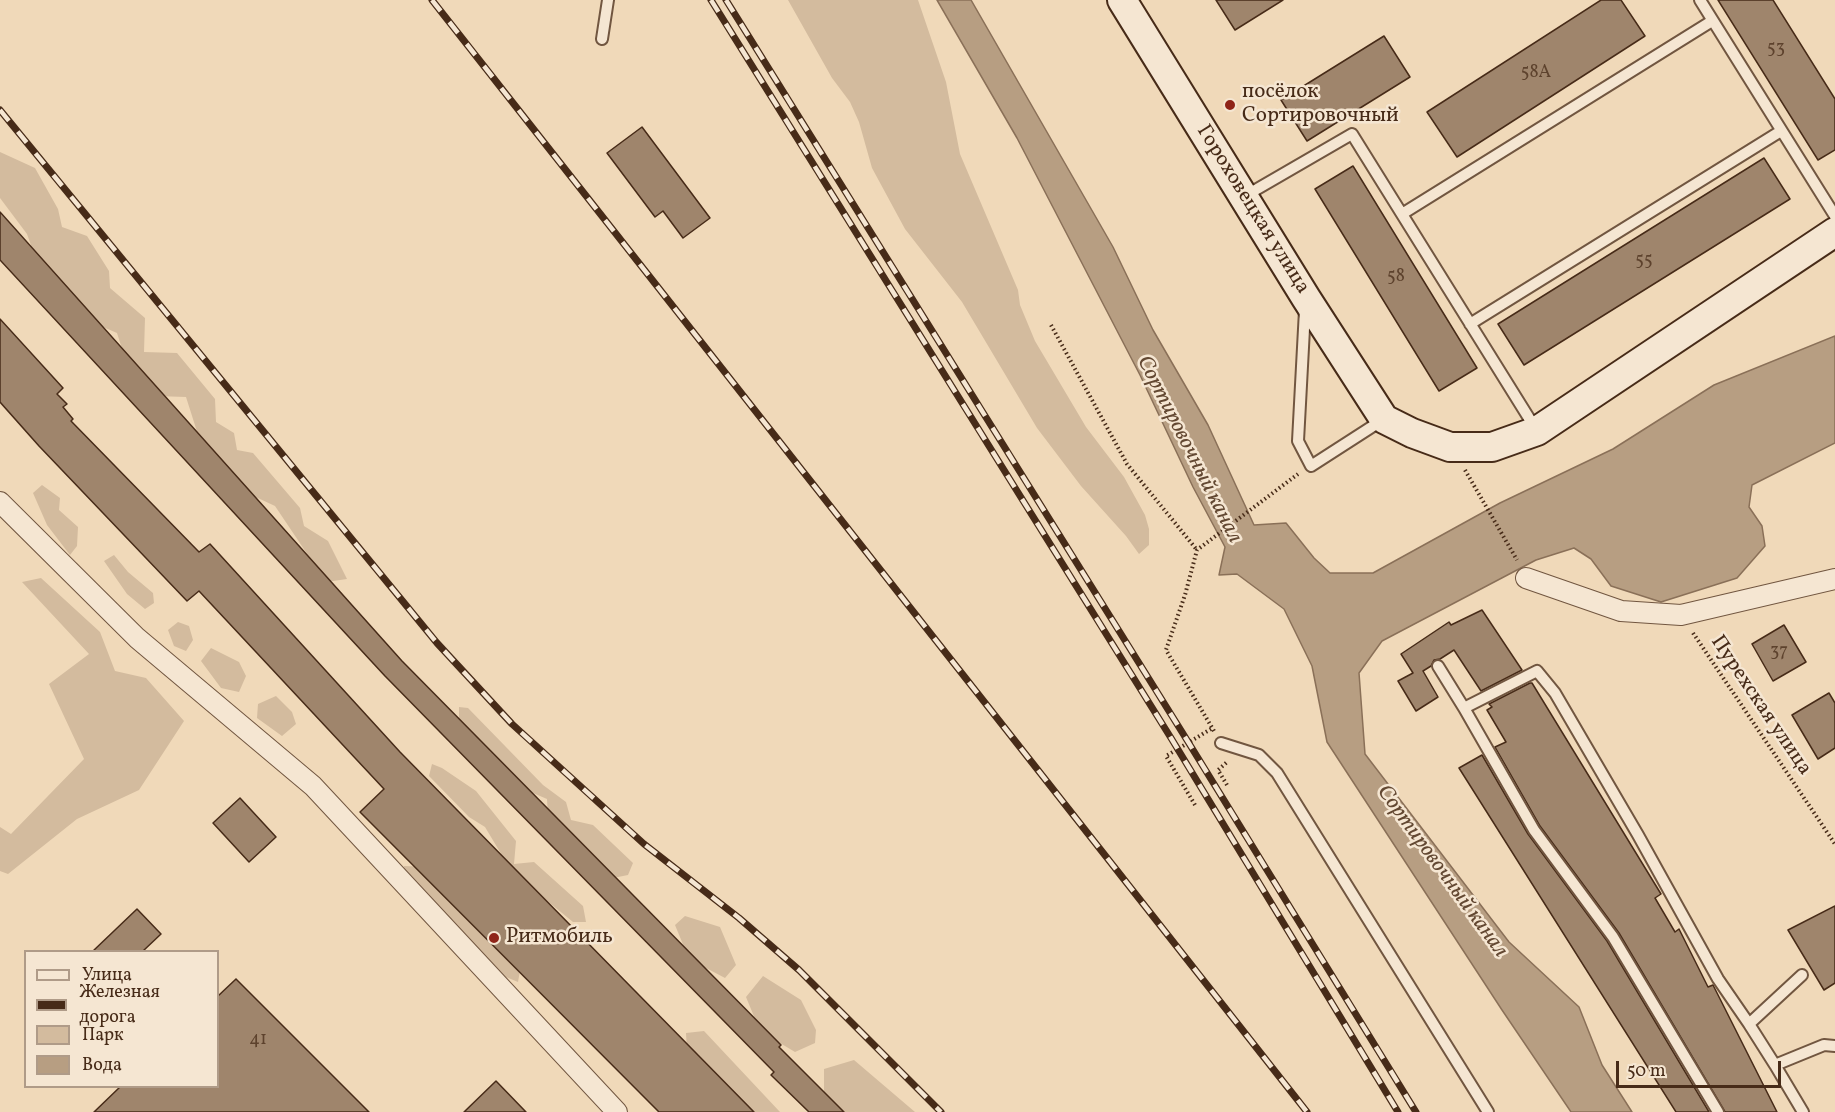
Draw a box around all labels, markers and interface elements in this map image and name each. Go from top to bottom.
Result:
house number: 53 [1767,39,1785,61]
house number: 58А [1521,63,1551,85]
place label: посёлок Сортировочный [1242,80,1399,130]
marker: посёлок Сортировочный [1223,98,1237,112]
street label: Гороховецкая улица [1190,121,1314,299]
house number: 55 [1635,251,1653,273]
house number: 58 [1387,267,1405,289]
water label: Сортировочный канал [1129,352,1247,548]
street label: Пурехская улица [1704,631,1816,781]
house number: 37 [1770,642,1788,664]
water label: Сортировочный канал [1370,781,1512,963]
place label: Ритмобиль [506,925,613,951]
marker: Ритмобиль [487,931,501,945]
legend [24,950,219,1088]
text: Улица [82,963,132,988]
text: Железная дорога [79,980,160,1030]
text: Парк [82,1023,124,1048]
house number: 41 [249,1030,267,1052]
scale bar [1619,1049,1784,1087]
text: Вода [82,1053,122,1078]
text: 50 m [1627,1059,1666,1084]

